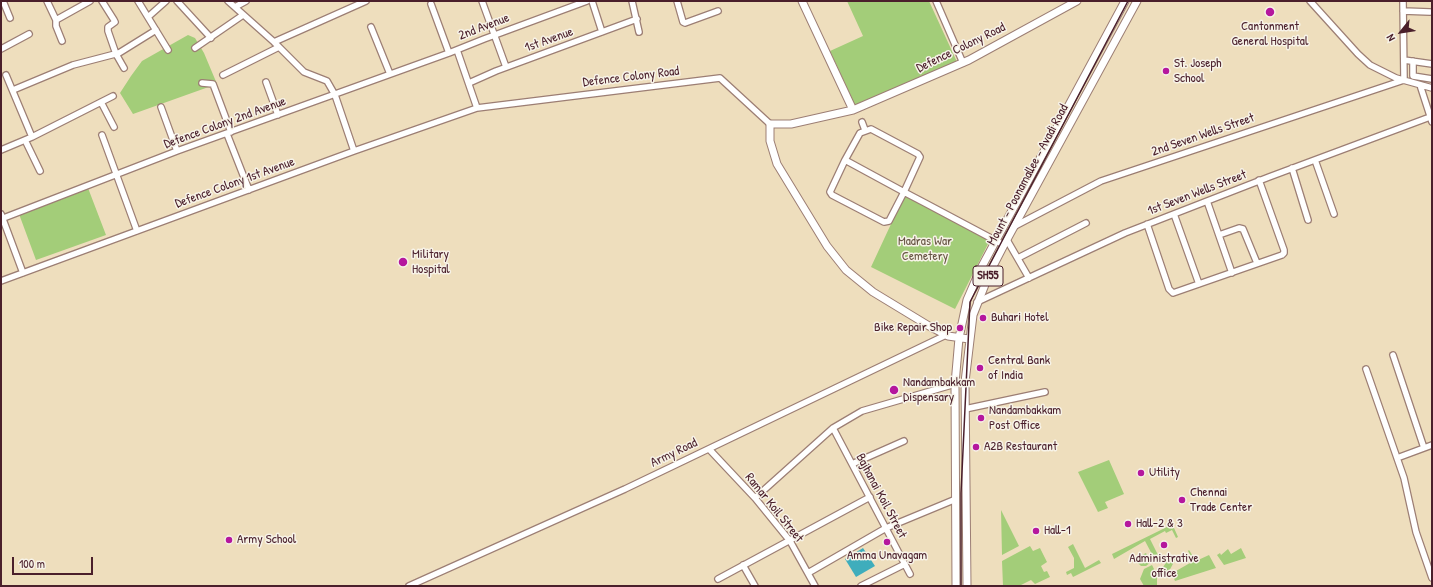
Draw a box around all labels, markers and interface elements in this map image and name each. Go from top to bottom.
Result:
marker: Cantonment General Hospital [1264,6,1276,18]
street label: 2nd Avenue [456,10,512,44]
north arrow [1381,12,1421,52]
place label: Cantonment General Hospital [1232,19,1308,50]
street label: Defence Colony Road [914,20,1008,76]
street label: 1st Avenue [523,24,575,56]
text: N [1383,32,1398,44]
place label: St. Joseph School [1174,56,1221,87]
street label: Defence Colony Road [582,63,680,91]
marker: St. Joseph School [1161,66,1171,76]
street label: Defence Colony 2nd Avenue [162,94,288,152]
street label: Mount - Poonamallee - Avadi Road [984,102,1072,248]
street label: 2nd Seven Wells Street [1150,110,1256,160]
street label: Defence Colony 1st Avenue [173,154,297,212]
street label: 1st Seven Wells Street [1145,167,1249,219]
park label: Madras War Cemetery [898,234,952,265]
place label: Military Hospital [412,247,450,278]
marker: Military Hospital [397,256,409,268]
road number: SH55 [973,266,1003,286]
place label: Buhari Hotel [991,310,1049,326]
marker: Buhari Hotel [978,313,988,323]
place label: Bike Repair Shop [874,320,952,336]
marker: Bike Repair Shop [955,323,965,333]
place label: Central Bank of India [988,353,1050,384]
marker: Central Bank of India [975,363,985,373]
place label: Nandambakkam Dispensary [903,375,975,406]
marker: Nandambakkam Dispensary [888,384,900,396]
place label: Nandambakkam Post Office [989,403,1061,434]
marker: Nandambakkam Post Office [976,413,986,423]
street label: Army Road [648,435,700,471]
place label: A2B Restaurant [984,439,1057,455]
marker: A2B Restaurant [971,442,981,452]
street label: Bajhanai Koil Street [852,451,910,541]
place label: Utility [1149,465,1180,481]
marker: Utility [1136,468,1146,478]
street label: Ramar Koil Street [741,470,807,546]
place label: Chennai Trade Center [1190,485,1252,516]
marker: Chennai Trade Center [1177,495,1187,505]
place label: Hall-2 & 3 [1136,516,1183,532]
marker: Hall-2 & 3 [1123,519,1133,529]
place label: Hall-1 [1044,523,1071,539]
marker: Hall-1 [1031,526,1041,536]
place label: Army School [237,532,296,548]
marker: Army School [224,535,234,545]
marker: Amma Unavagam [882,537,892,547]
marker: Administrative office [1159,540,1169,550]
place label: Amma Unavagam [847,548,927,564]
scale bar [14,549,95,575]
place label: Administrative office [1129,551,1199,582]
text: 100 m [19,555,45,572]

